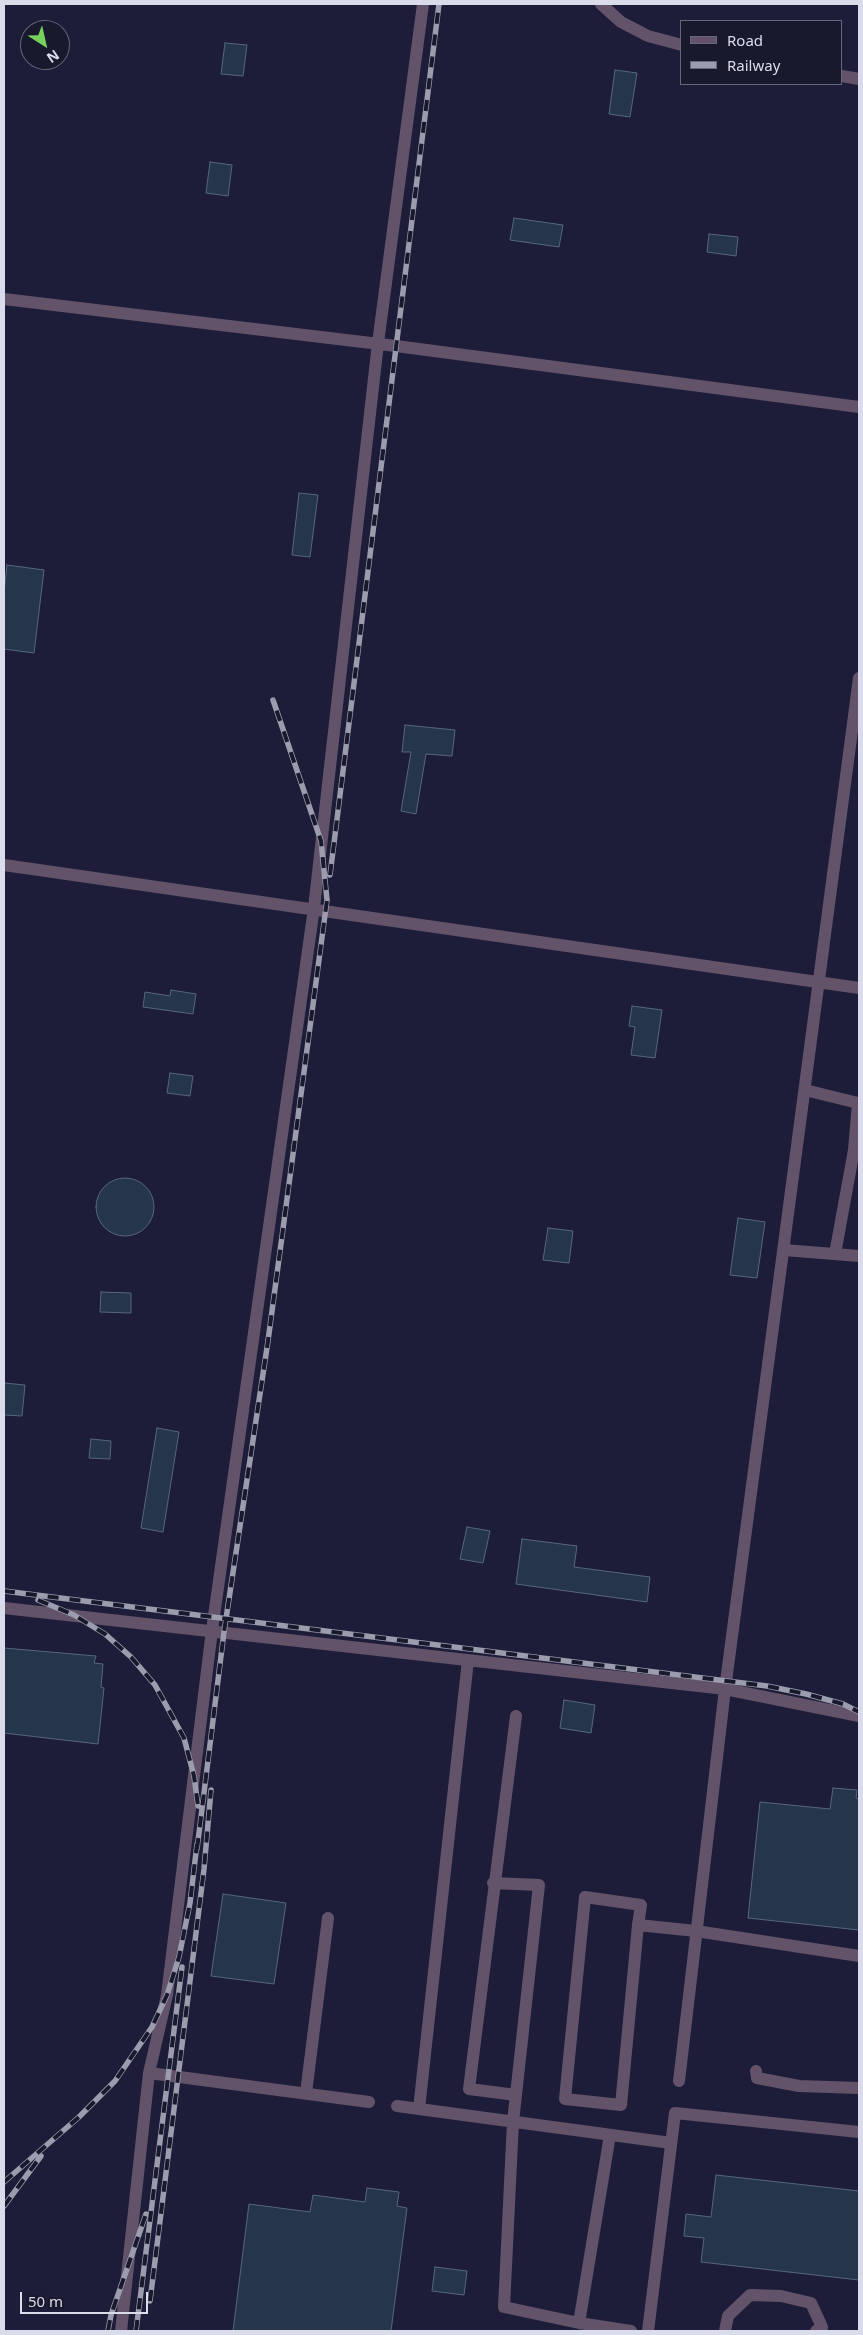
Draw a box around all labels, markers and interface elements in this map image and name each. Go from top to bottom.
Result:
north arrow [20,20,70,70]
legend [680,20,843,85]
text: Road [727,30,763,50]
text: N [43,46,63,68]
text: Railway [727,55,780,75]
scale bar [22,2282,150,2314]
text: 50 m [28,2291,63,2311]

